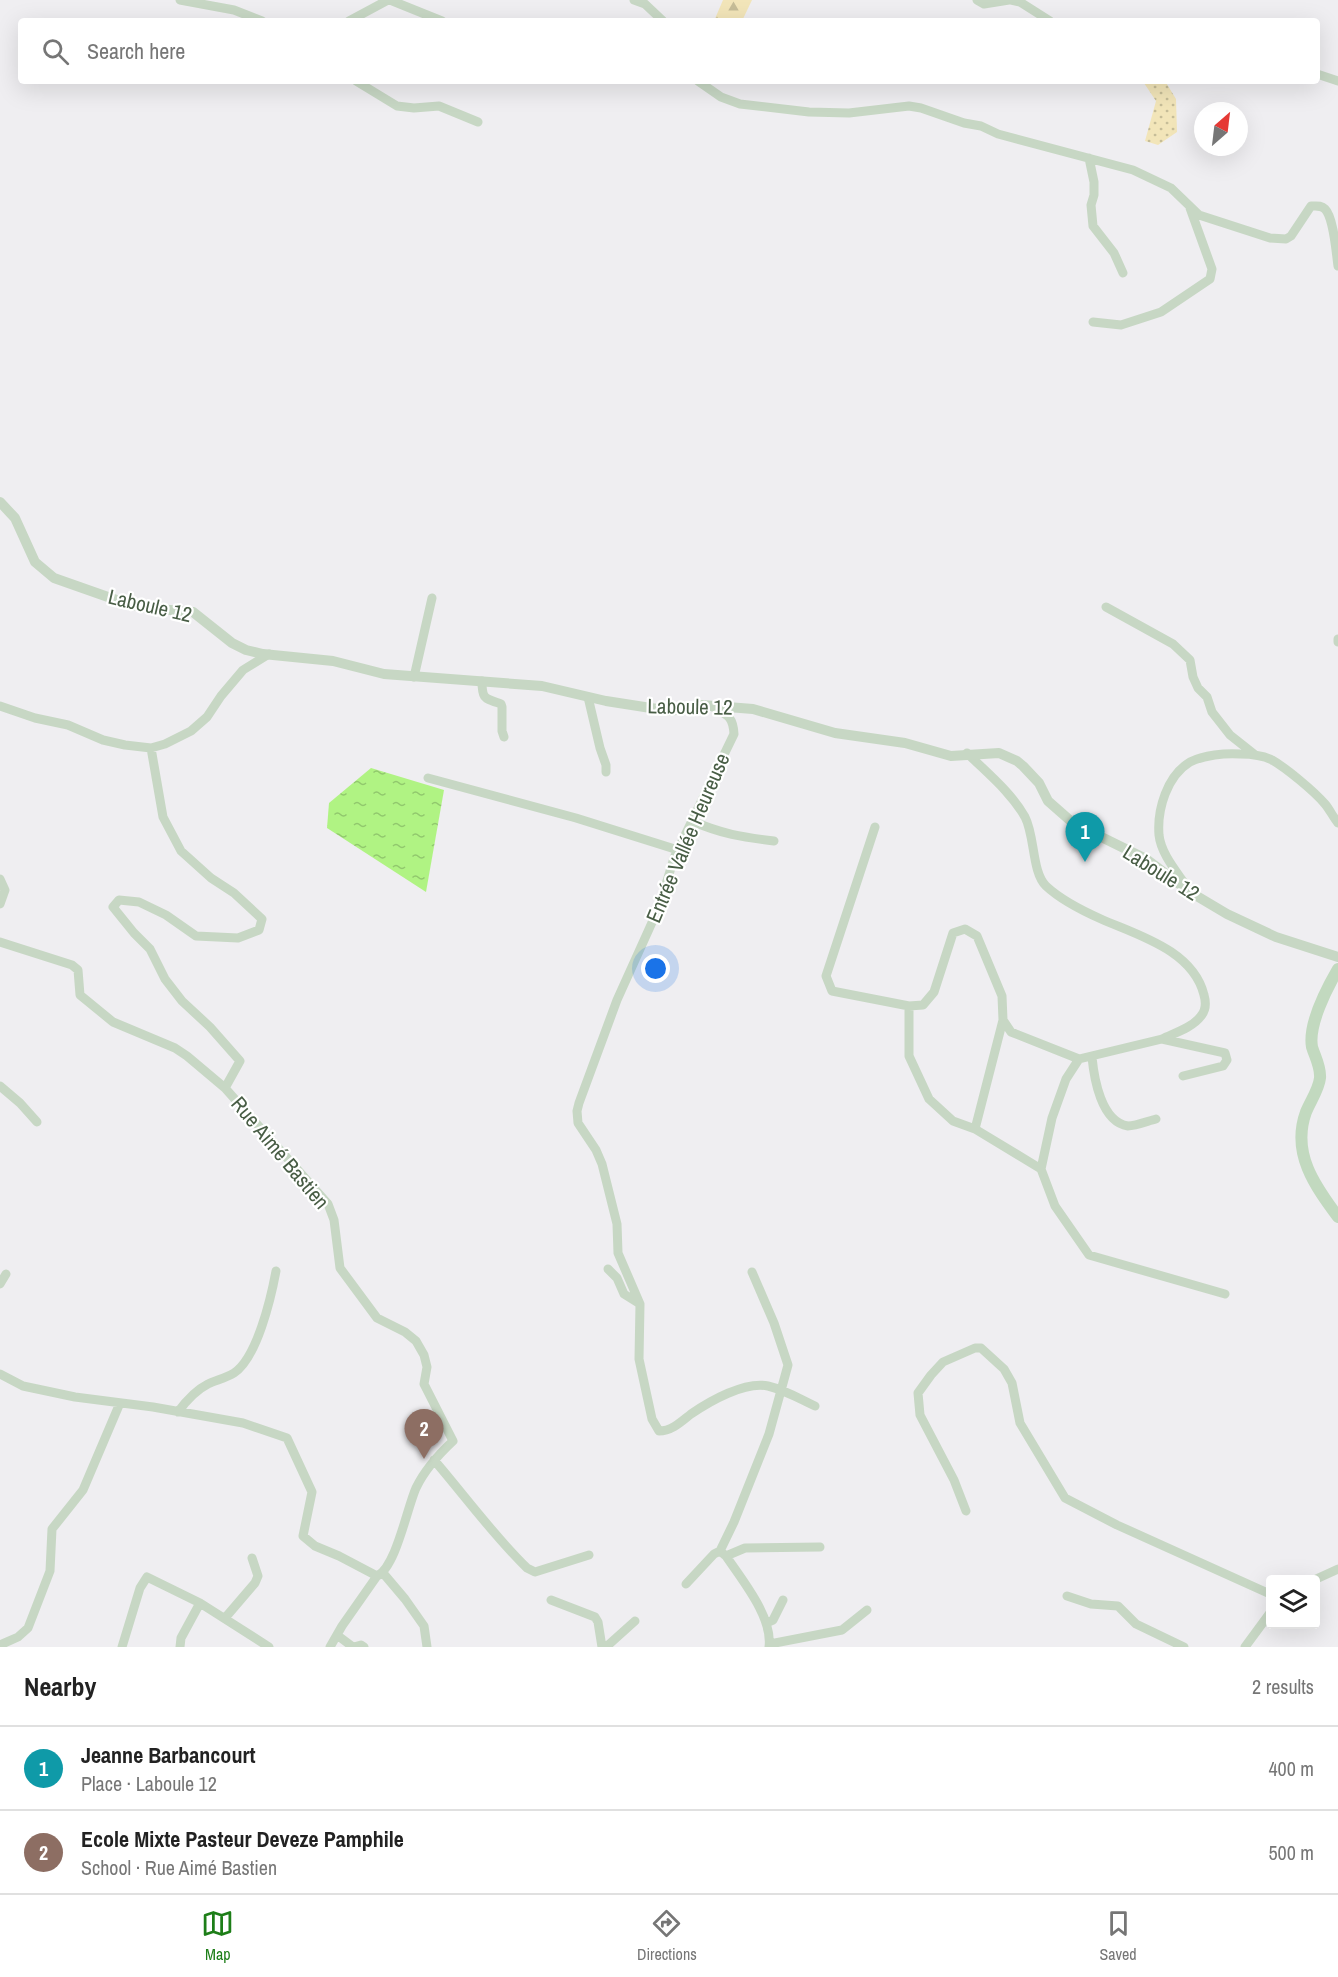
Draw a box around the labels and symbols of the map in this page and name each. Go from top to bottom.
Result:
north arrow [1194,102,1248,156]
street label: Laboule 12 [105,582,195,629]
street label: Laboule 12 [647,691,733,722]
street label: Entrée Vallée Heureuse [639,749,736,927]
pin: 1 [1066,812,1104,862]
street label: Laboule 12 [1117,838,1205,907]
your location [641,954,670,983]
street label: Rue Aimé Bastien [225,1090,336,1215]
pin: 2 [404,1410,444,1459]

